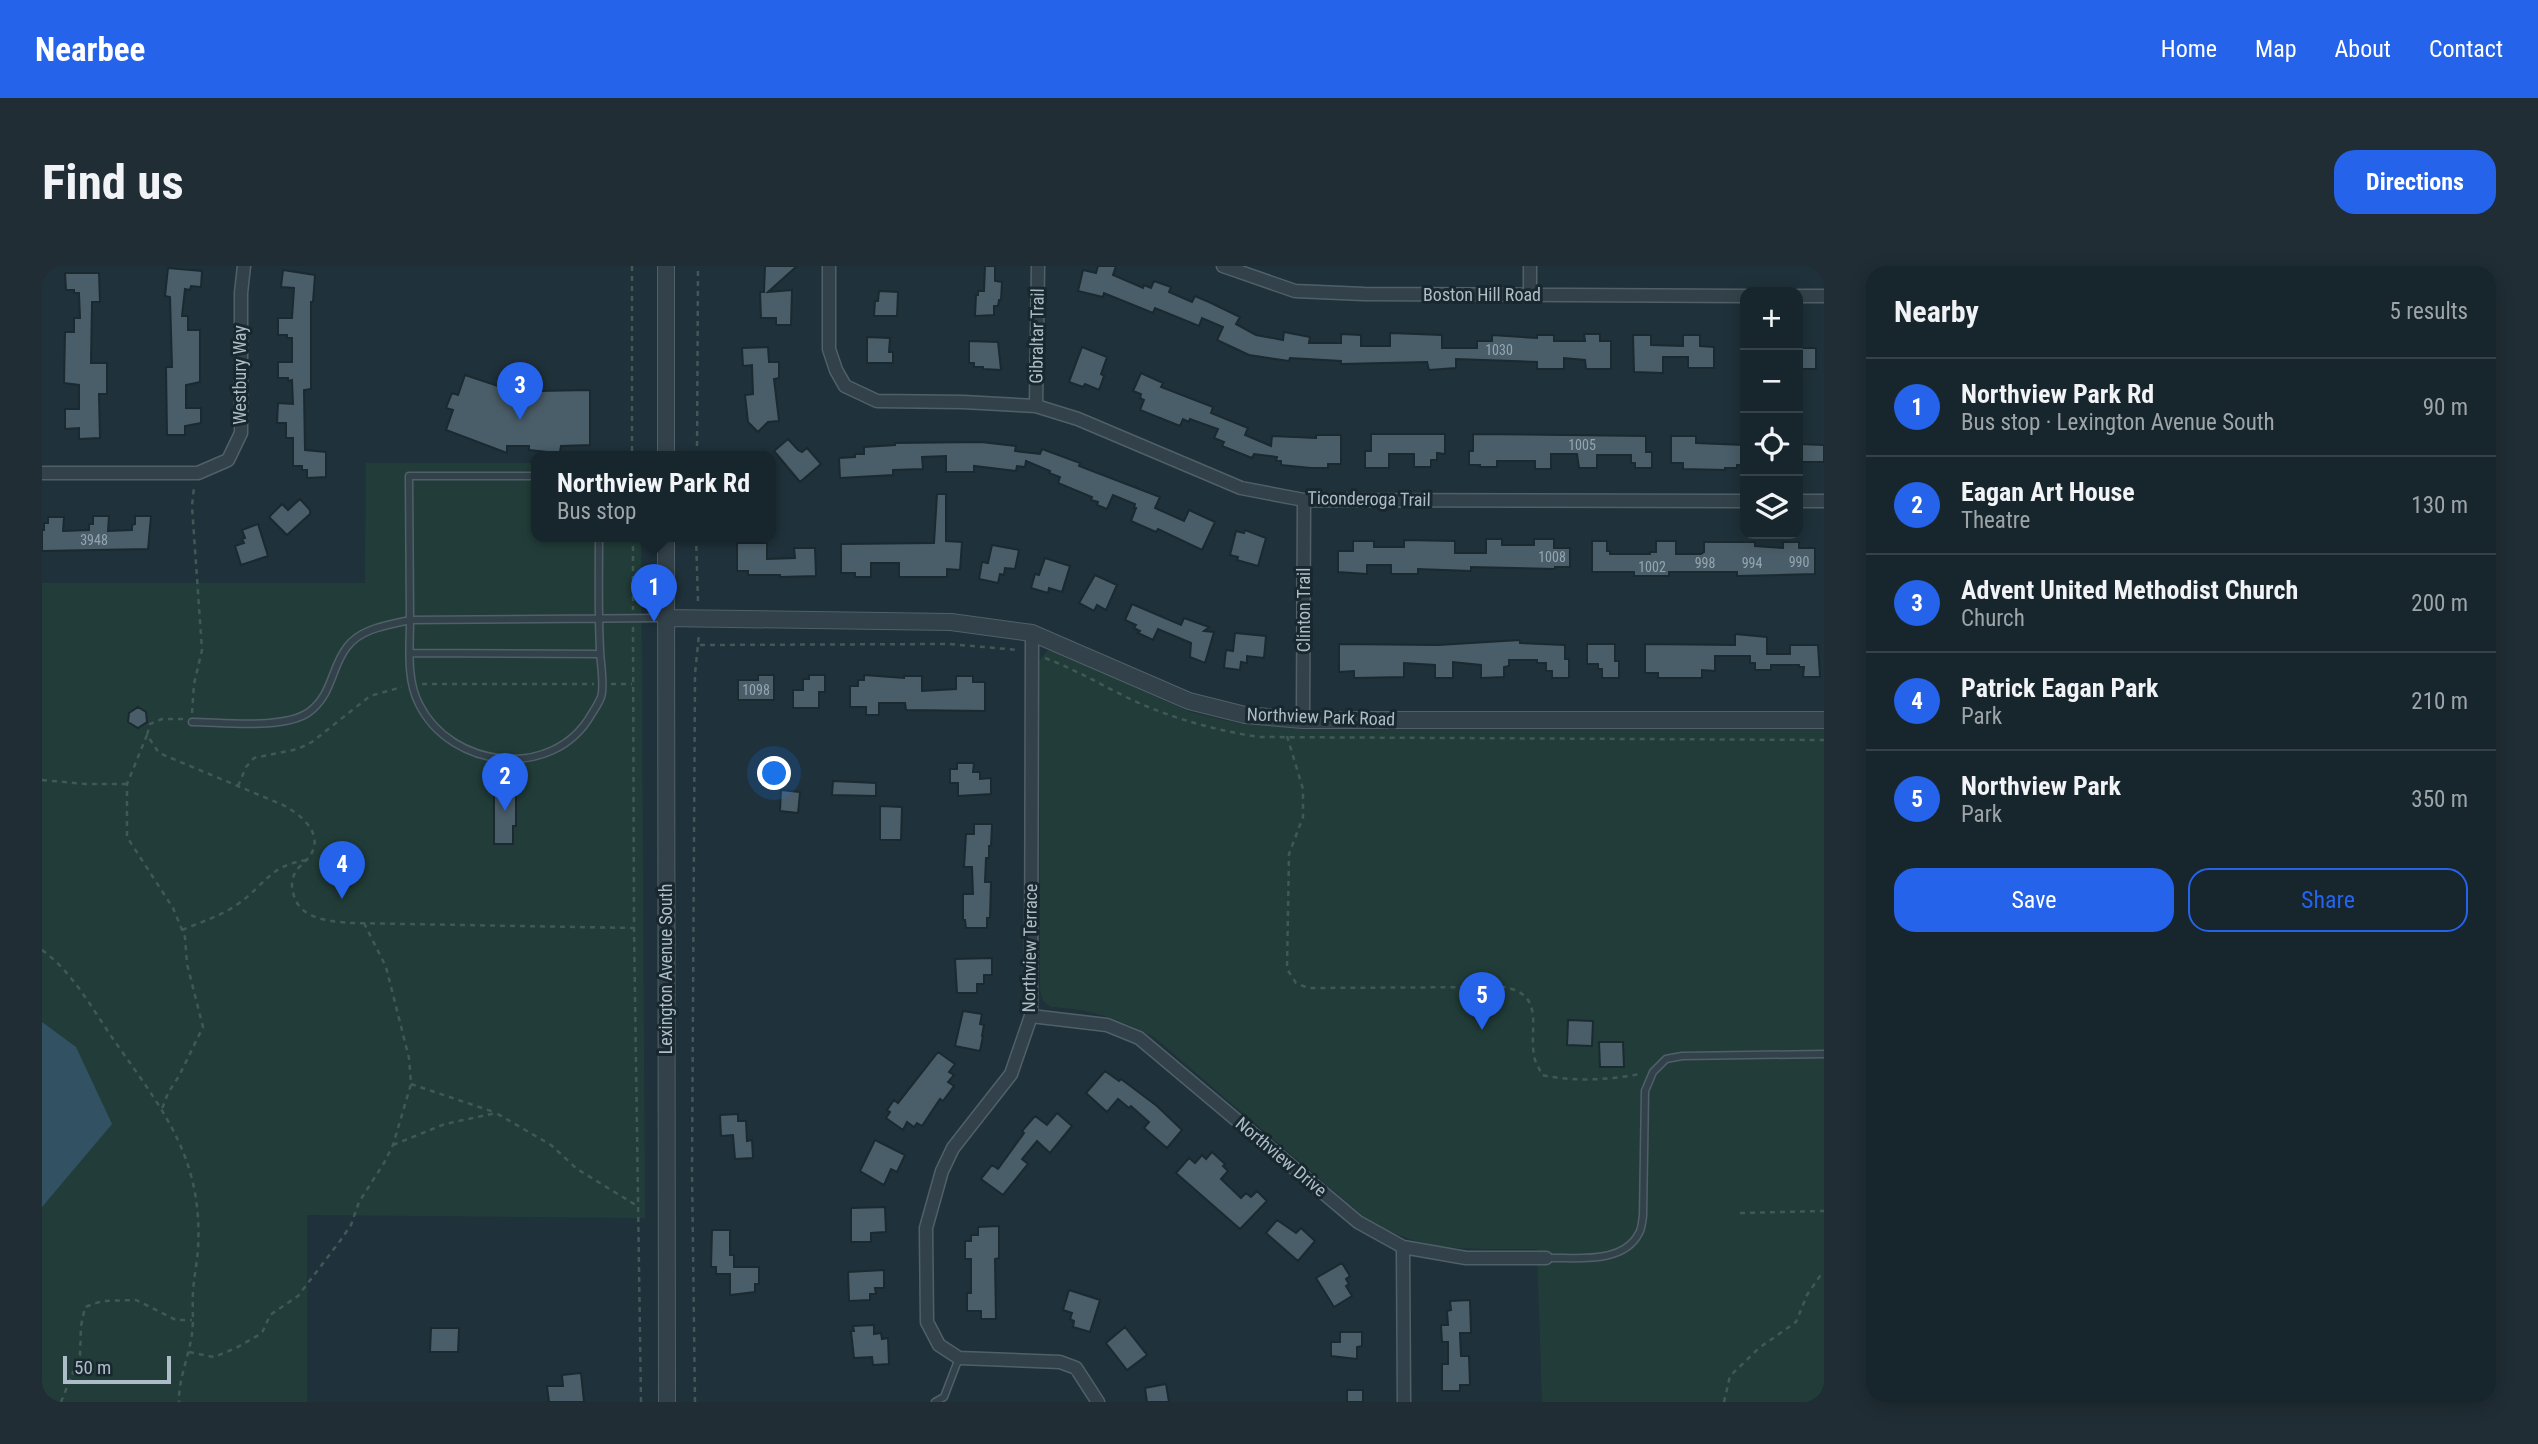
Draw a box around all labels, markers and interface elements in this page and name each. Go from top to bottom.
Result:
text: Nearbee [35,30,145,69]
text: Home [2161,35,2217,63]
text: Map [2255,35,2297,63]
text: About [2335,35,2391,63]
text: Contact [2429,35,2503,63]
button: Directions [2334,150,2496,214]
text: Find us [42,154,184,211]
street label: Boston Hill Road [1423,284,1541,305]
map controls [1740,287,1803,539]
button: + [1740,287,1803,350]
street label: Gibraltar Trail [1025,288,1048,384]
text: Nearby [1894,294,1979,329]
text: 5 results [2390,298,2468,325]
street label: Westbury Way [229,325,250,425]
house number: 1030 [1485,342,1513,358]
button: − [1740,350,1803,413]
pin: 3 [497,362,543,420]
text: Northview Park Rd [1961,379,2154,409]
text: 1 [1911,394,1923,421]
text: 90 m [2423,394,2468,421]
text: Bus stop · Lexington Avenue South [1961,409,2275,436]
button: locate [1740,413,1803,476]
house number: 1005 [1568,437,1596,453]
popup [531,451,776,542]
text: Northview Park Rd [557,468,750,498]
button: layers [1740,476,1803,539]
text: Eagan Art House [1961,477,2135,507]
street label: Ticonderoga Trail [1307,487,1431,510]
text: 2 [1911,492,1923,519]
text: 130 m [2411,492,2468,519]
text: Bus stop [557,498,636,525]
text: Theatre [1961,507,2030,534]
house number: 3948 [80,532,108,548]
house number: 1008 [1538,549,1566,565]
house number: 990 [1789,554,1809,570]
house number: 998 [1695,555,1715,571]
house number: 994 [1742,555,1762,571]
house number: 1002 [1638,559,1666,575]
pin: 1 [631,564,677,622]
street label: Clinton Trail [1293,568,1314,652]
text: Advent United Methodist Church [1961,575,2298,605]
text: 3 [1911,590,1923,617]
text: 200 m [2411,590,2468,617]
text: Church [1961,605,2025,632]
text: Patrick Eagan Park [1961,673,2158,703]
house number: 1098 [742,682,770,698]
text: 4 [1911,688,1923,715]
text: 210 m [2411,688,2468,715]
street label: Northview Park Road [1246,703,1396,730]
text: Park [1961,703,2002,730]
pin: 2 [482,753,528,811]
your location [757,756,791,790]
text: Northview Park [1961,771,2121,801]
text: 5 [1911,786,1923,813]
text: 350 m [2411,786,2468,813]
text: Park [1961,801,2002,828]
pin: 4 [319,841,365,899]
button: Save [1894,868,2174,932]
button: Share [2188,868,2468,932]
street label: Northview Terrace [1018,883,1041,1013]
street label: Lexington Avenue South [655,884,676,1054]
pin: 5 [1459,972,1505,1030]
street label: Northview Drive [1232,1113,1331,1201]
scale bar [63,1353,172,1385]
text: 50 m [74,1356,111,1379]

